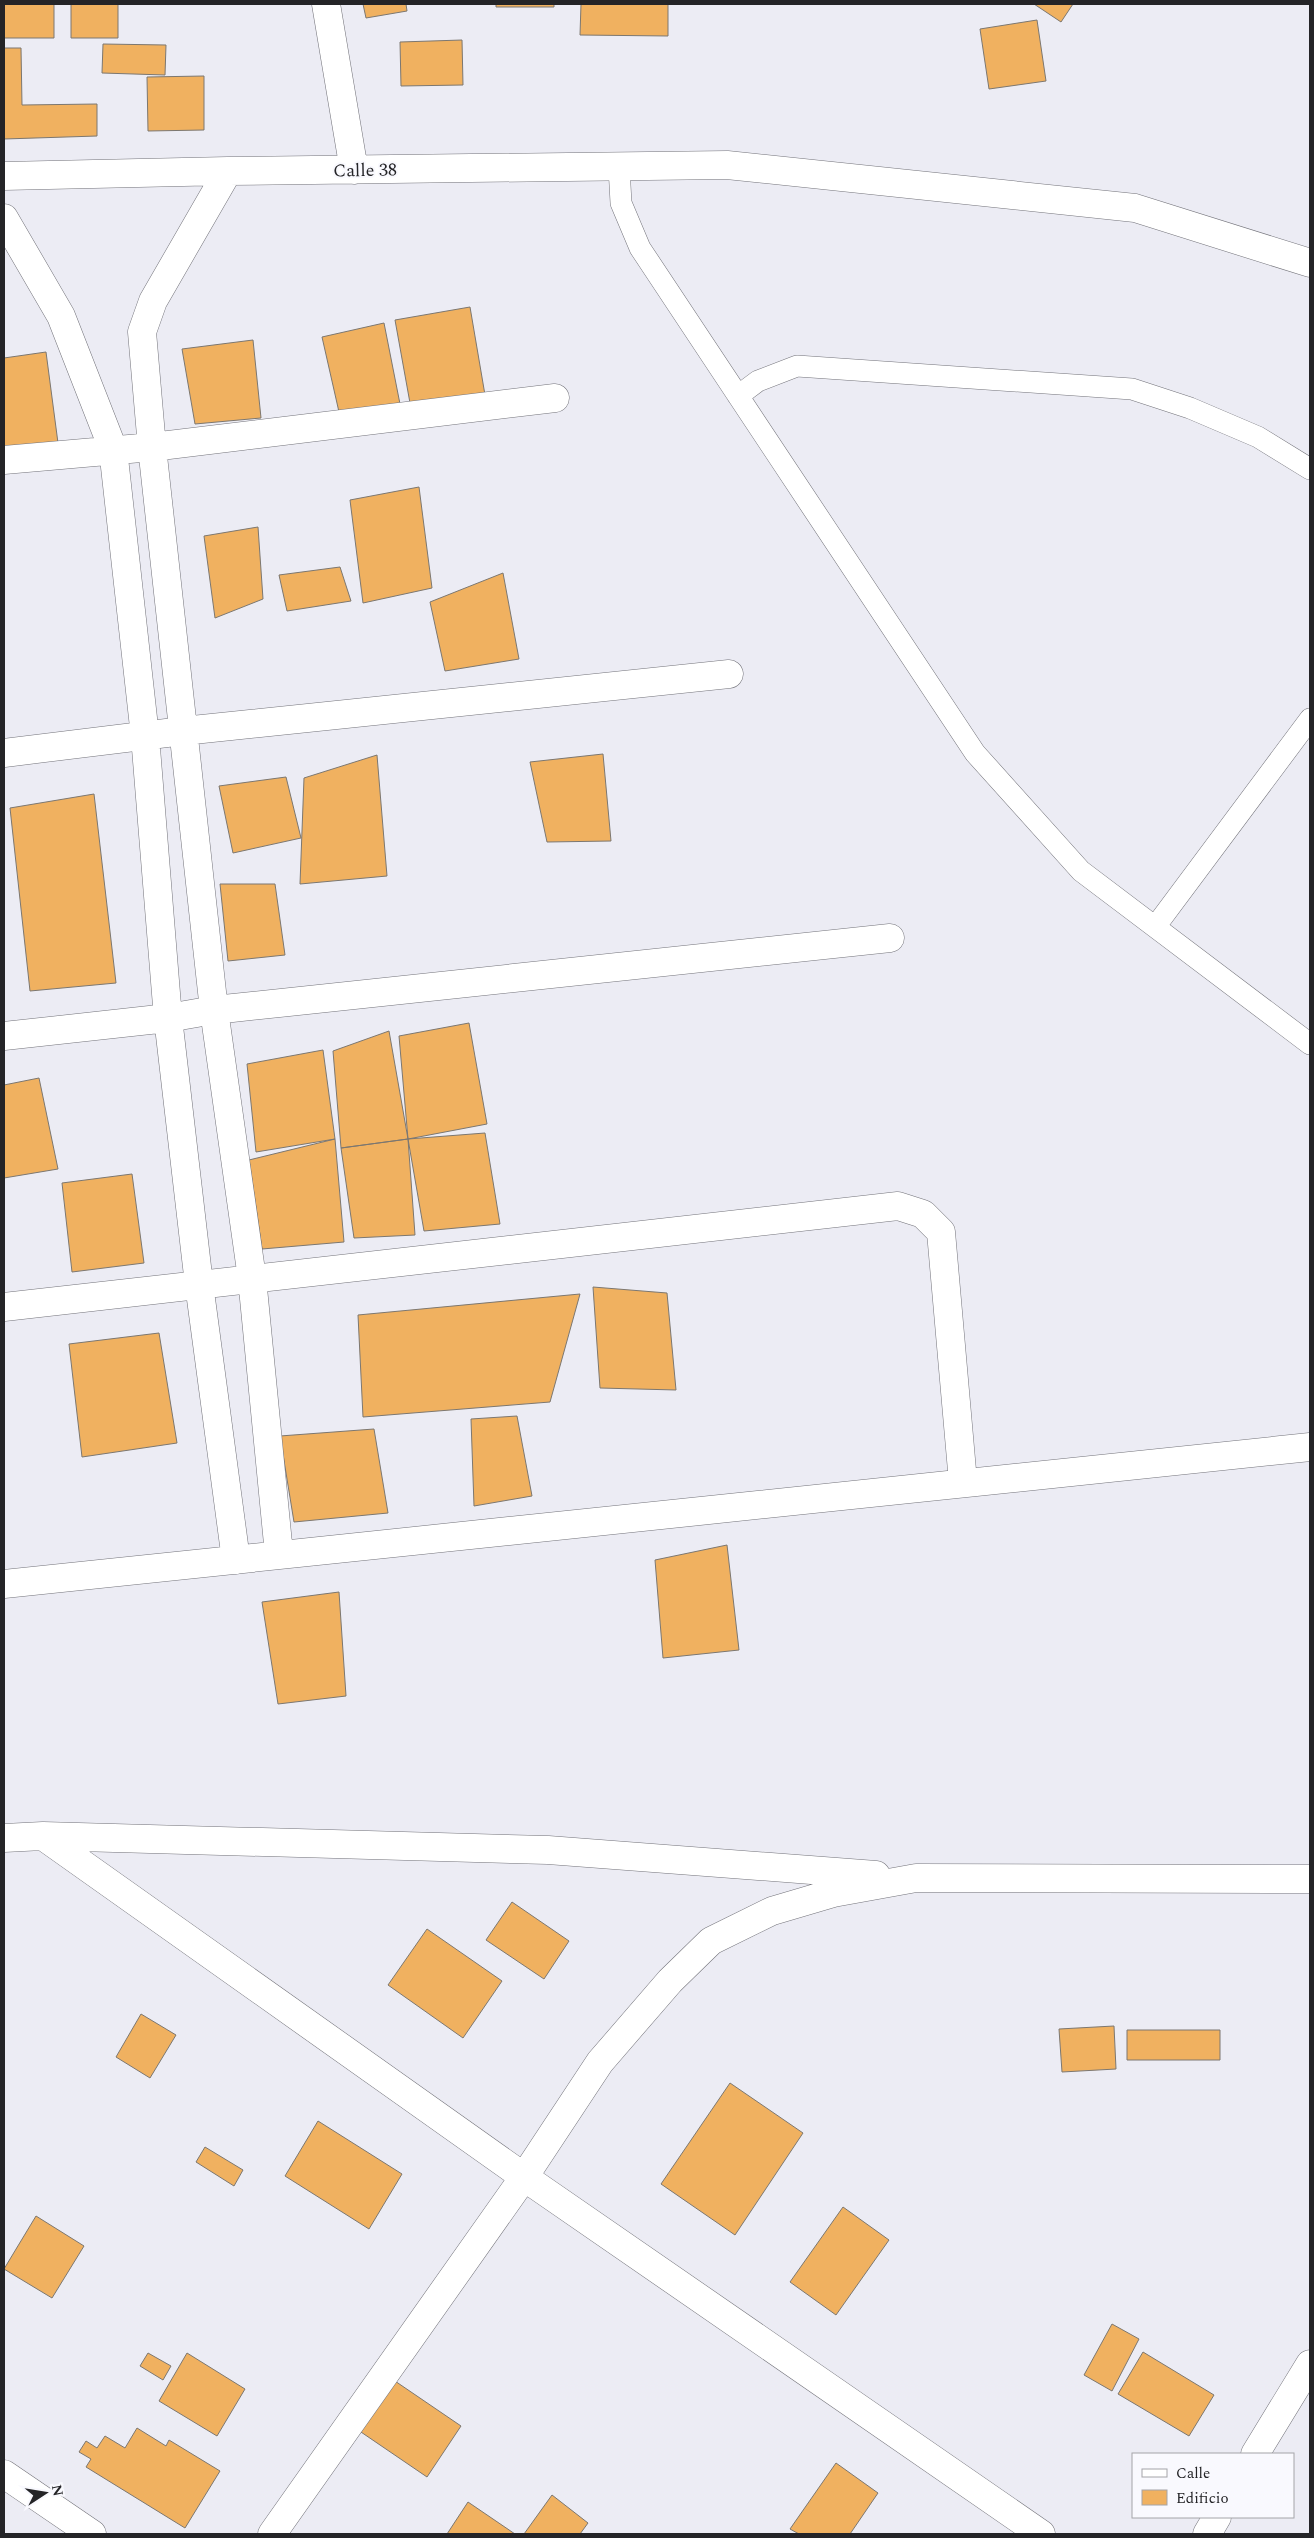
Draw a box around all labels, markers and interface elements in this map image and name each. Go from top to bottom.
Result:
street label: Calle 38 [333,156,397,185]
legend [1132,2453,1294,2518]
text: Calle [1176,2462,1210,2485]
north arrow [20,2468,70,2518]
text: N [46,2483,69,2498]
text: Edificio [1176,2487,1229,2510]

